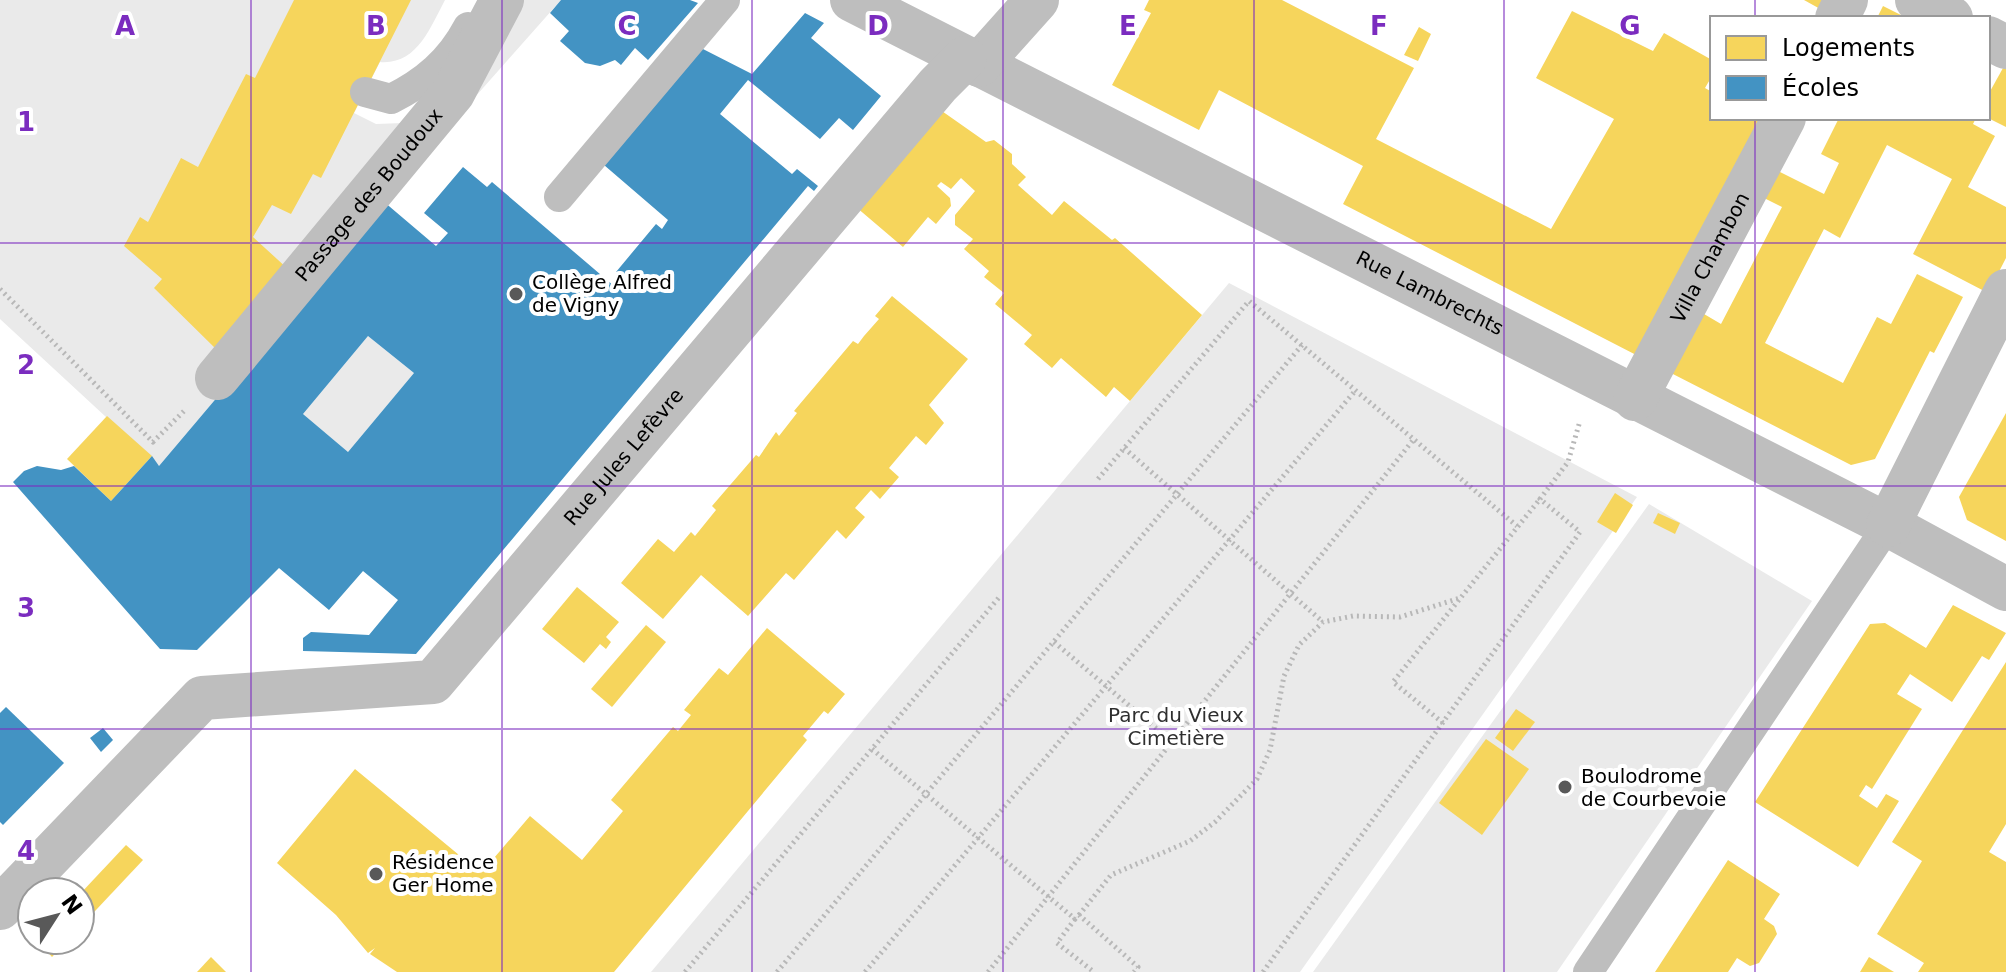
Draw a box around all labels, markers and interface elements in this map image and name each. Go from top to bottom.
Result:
text: A [115,11,135,41]
text: B [366,11,386,41]
text: C [617,11,637,41]
text: D [867,11,889,41]
text: E [1119,11,1137,41]
text: F [1370,11,1388,41]
text: G [1619,11,1641,41]
legend [1710,16,1990,120]
text: Logements [1782,34,1915,62]
text: Écoles [1782,73,1859,102]
street label: Passage des Boudoux [290,103,448,286]
text: 1 [17,107,35,137]
street label: Villa Chambon [1665,188,1754,327]
street label: Rue Lambrechts [1352,246,1508,340]
place label: Collège Alfred de Vigny [532,270,672,317]
marker: Collège Alfred de Vigny [507,285,525,303]
text: 2 [17,350,35,380]
street label: Rue Jules Lefèvre [559,383,688,530]
text: 3 [17,593,35,623]
park label: Parc du Vieux Cimetière [1108,703,1244,750]
place label: Boulodrome de Courbevoie [1581,764,1726,811]
marker: Boulodrome de Courbevoie [1556,778,1574,796]
text: 4 [17,836,35,866]
place label: Résidence Ger Home [392,850,494,897]
marker: Résidence Ger Home [367,865,385,883]
north arrow [16,876,96,956]
text: N [56,890,87,919]

